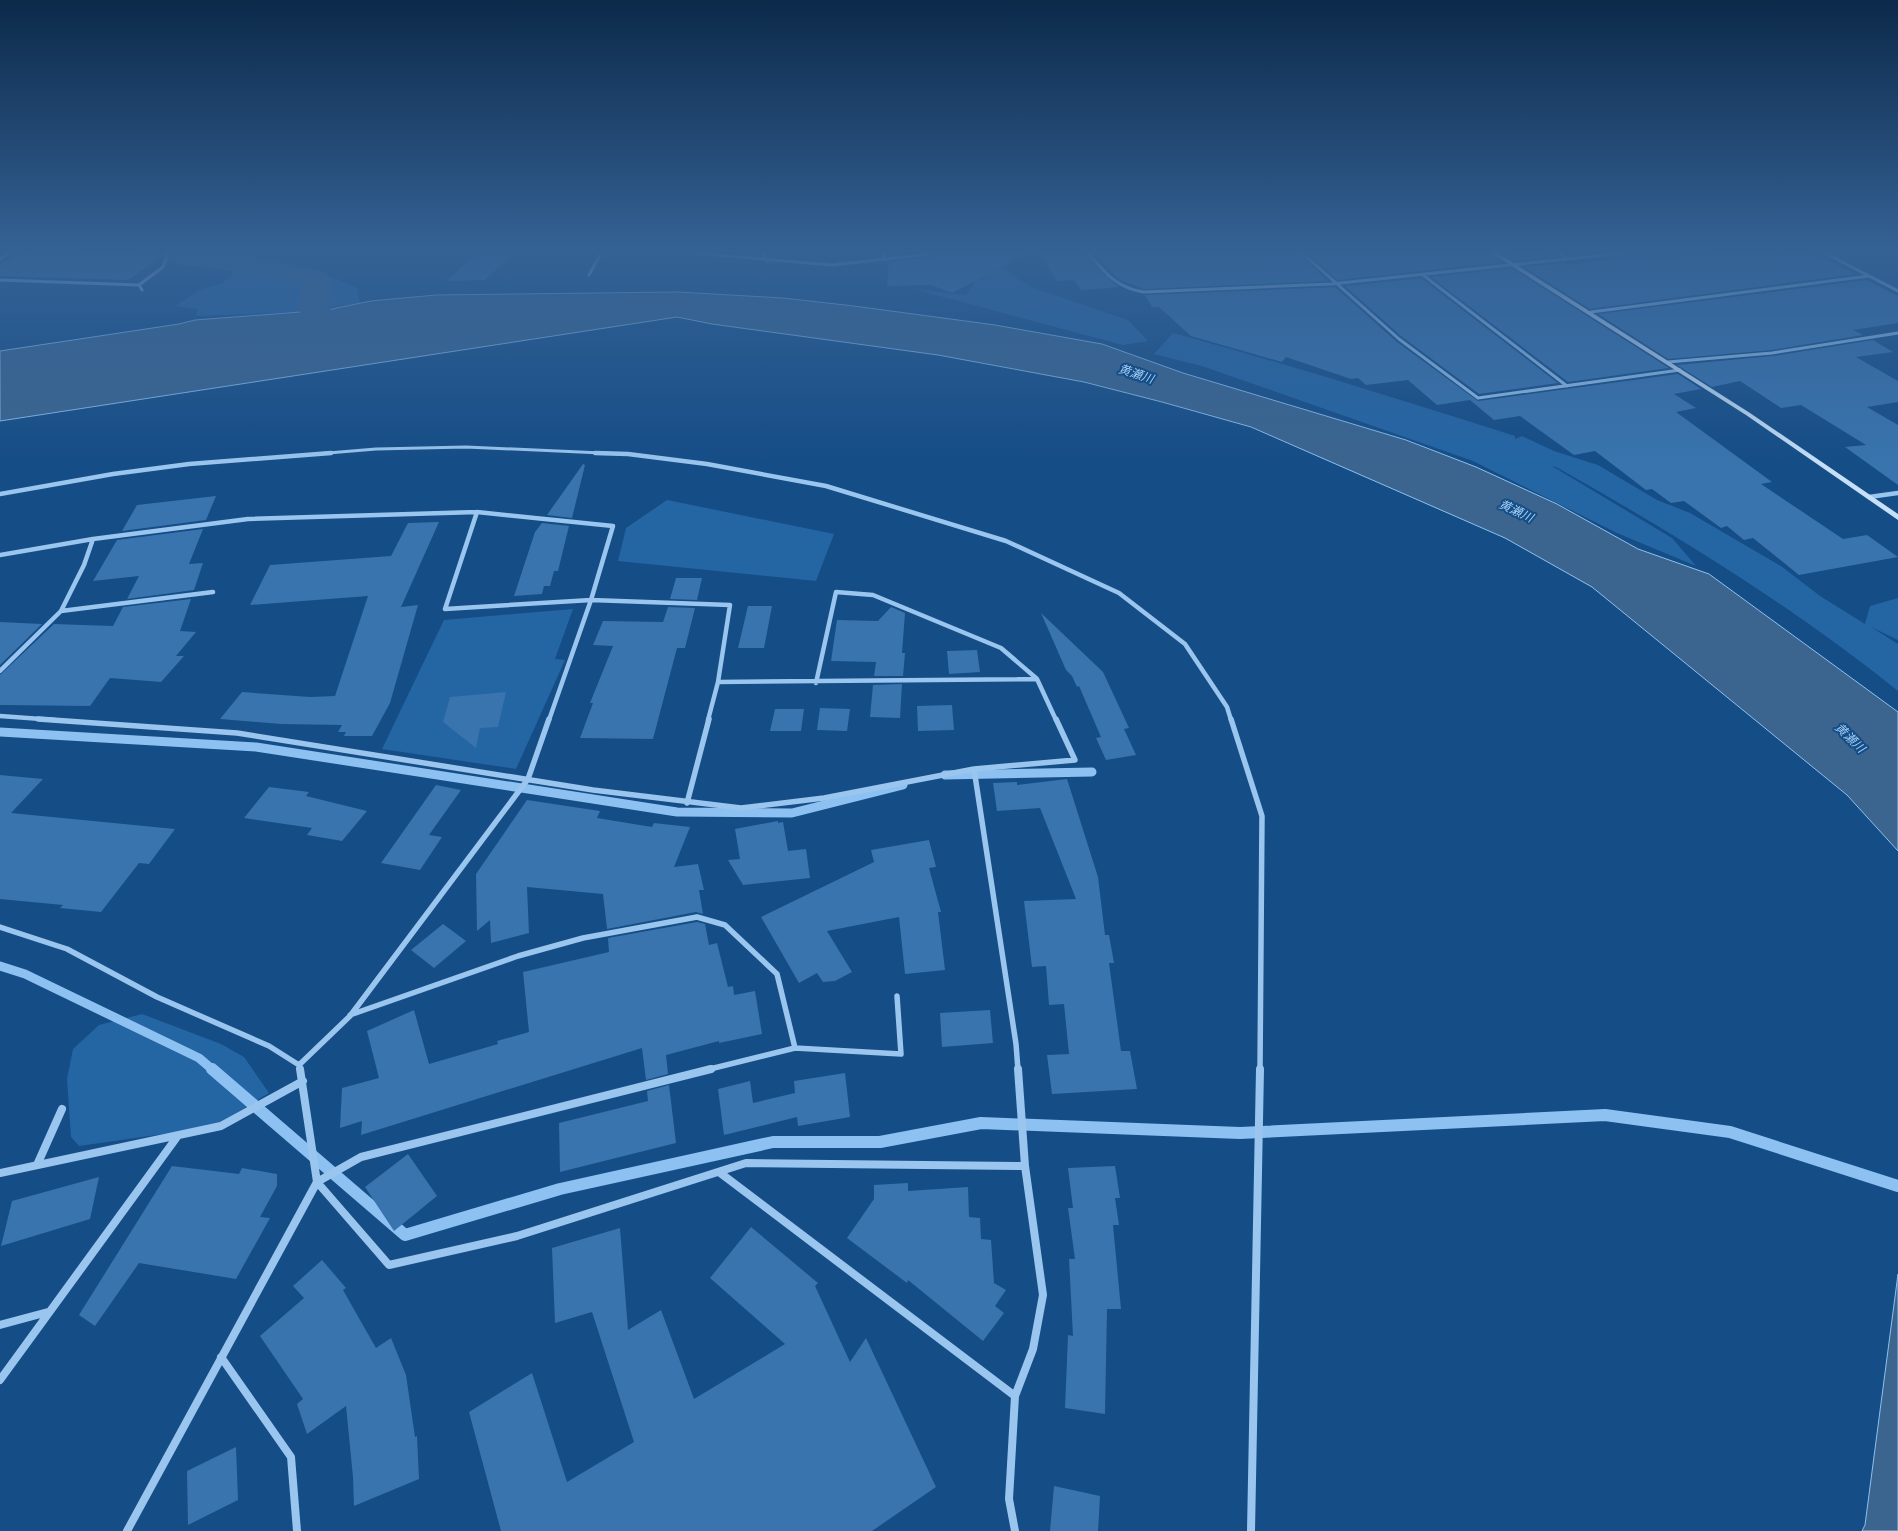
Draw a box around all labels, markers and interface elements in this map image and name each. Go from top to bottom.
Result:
water label: 黄瀬川 [1117,362,1157,387]
water label: 黄瀬川 [1497,497,1537,526]
water label: 黄瀬川 [1832,720,1869,757]

